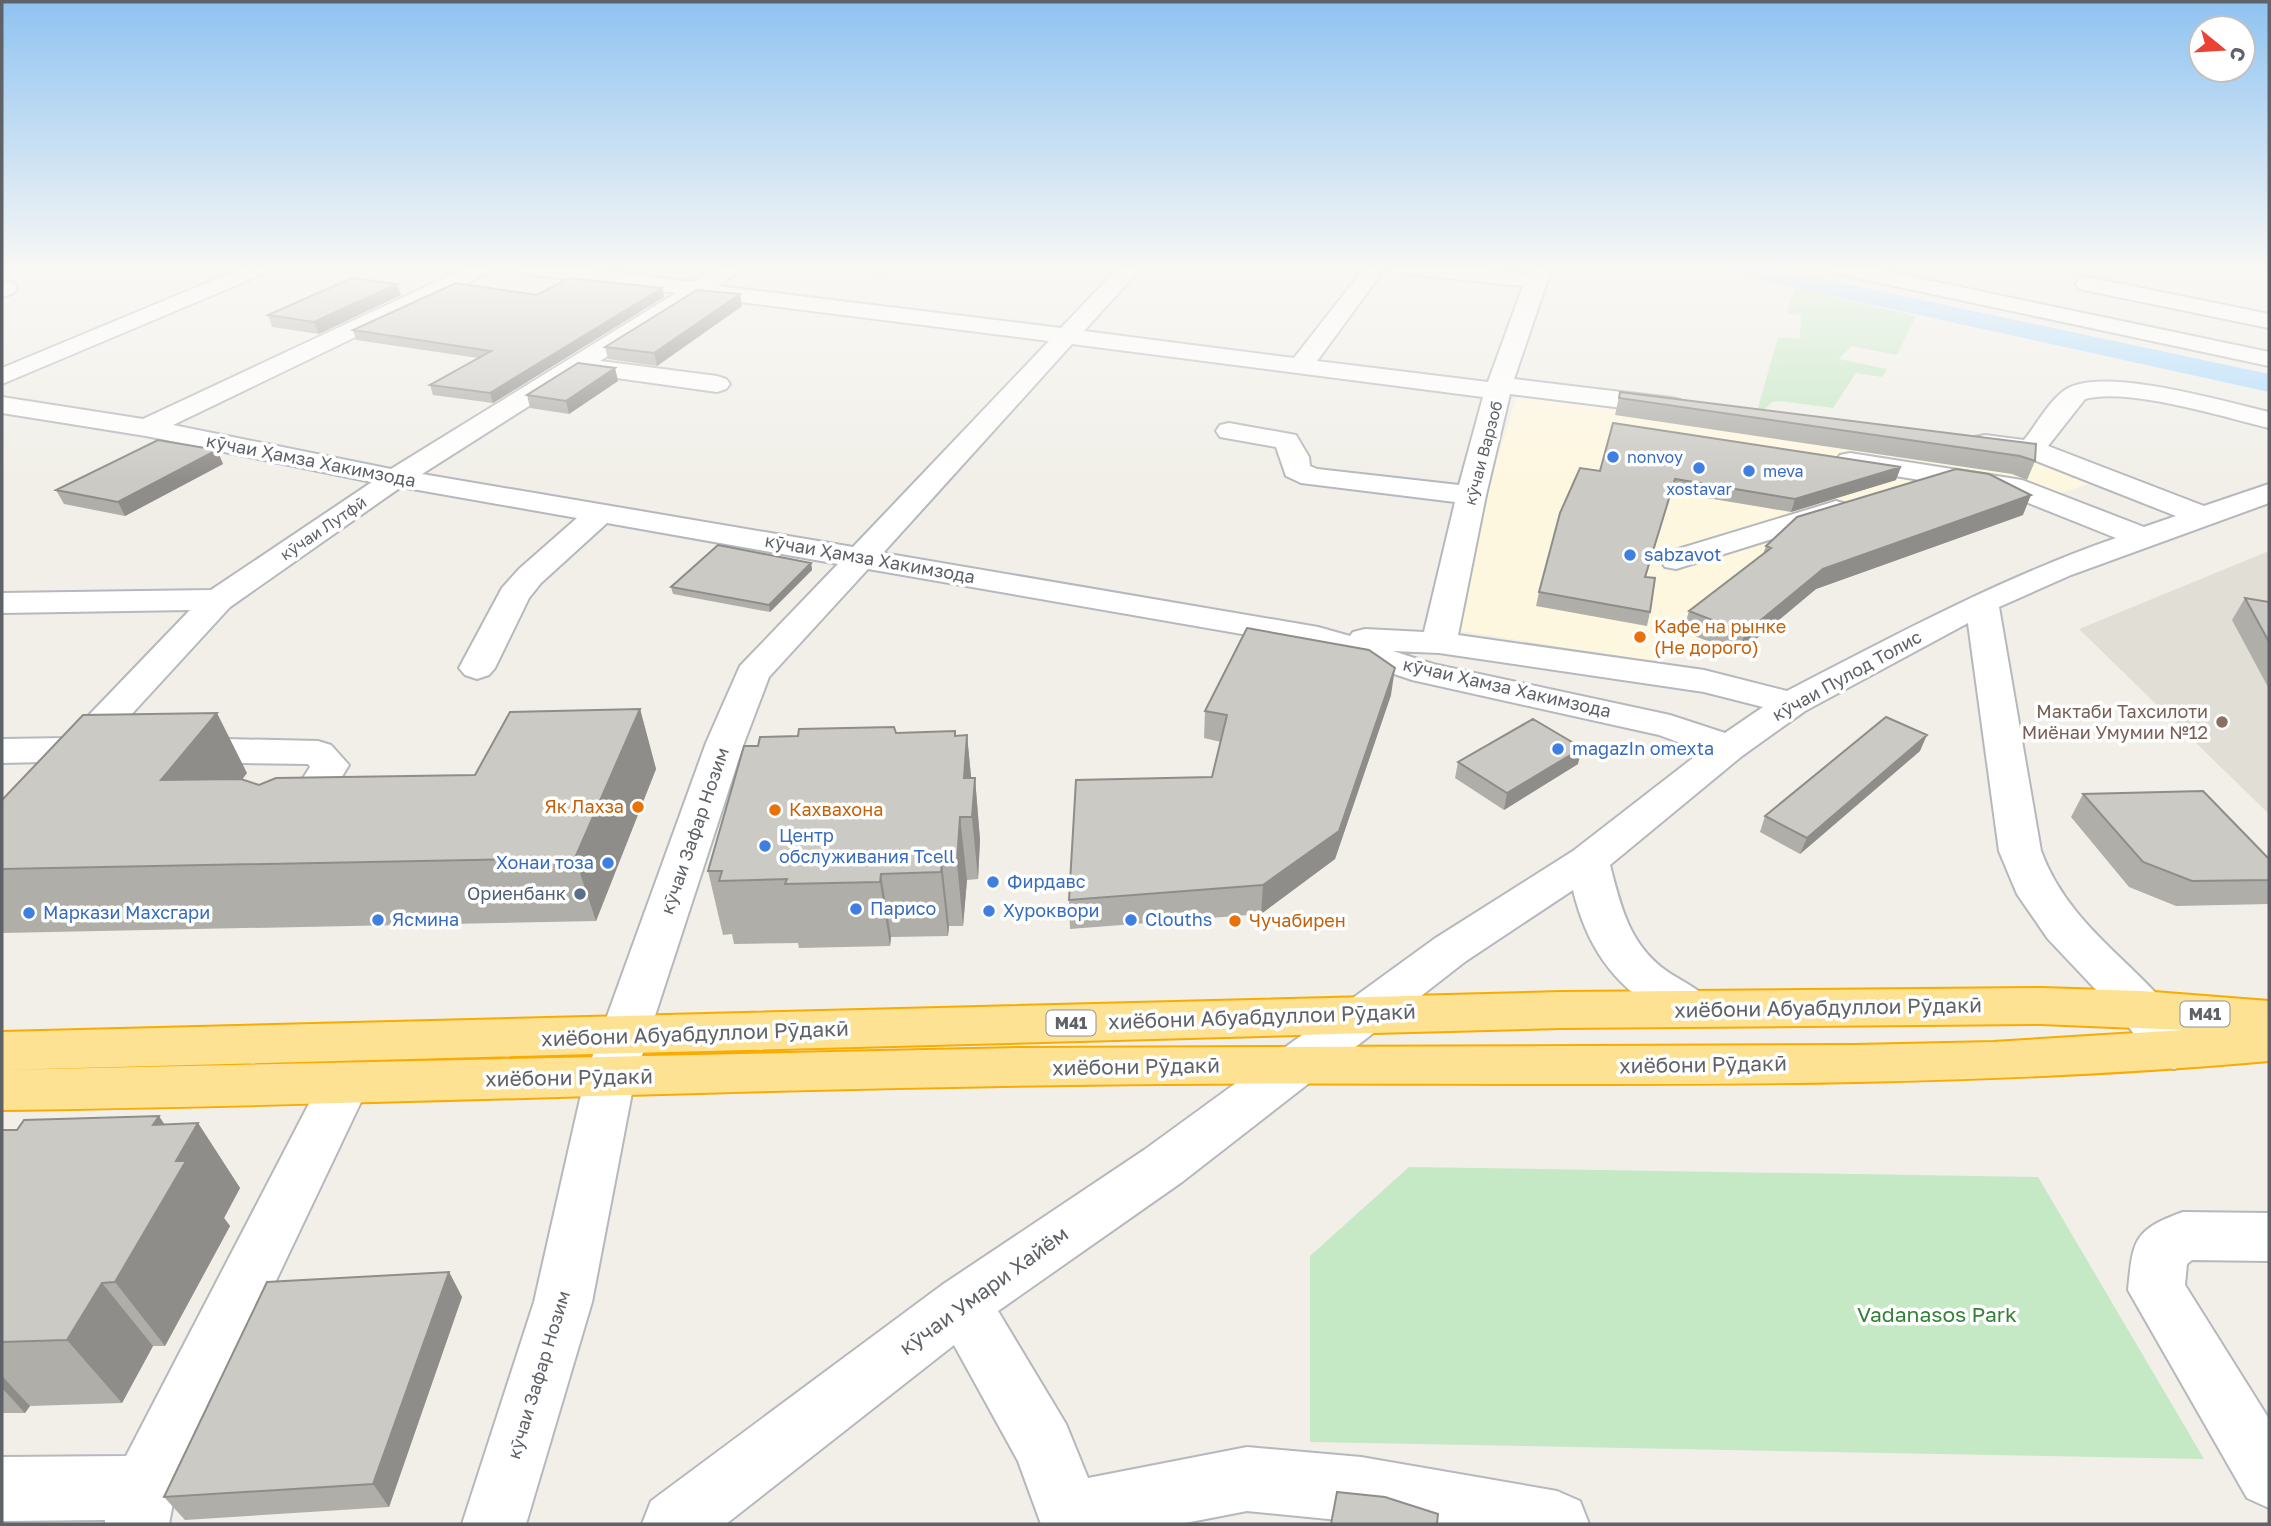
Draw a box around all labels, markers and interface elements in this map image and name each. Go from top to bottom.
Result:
north arrow [2187,14,2257,84]
text: С [2226,44,2252,64]
street label: кӯчаи Варзоб [1459,399,1507,507]
street label: кӯчаи Ҳамза Хакимзода [205,429,418,491]
place label: nonvoy [1627,447,1683,467]
marker: nonvoy [1605,449,1621,465]
marker: xostavar [1691,460,1707,476]
place label: meva [1763,461,1804,481]
marker: meva [1741,463,1757,479]
place label: xostavar [1666,479,1732,499]
street label: кӯчаи Лутфӣ [276,492,370,564]
street label: кӯчаи Ҳамза Хакимзода [763,529,977,587]
place label: sabzavot [1644,543,1722,565]
marker: sabzavot [1622,547,1638,563]
place label: Кафе на рынке (Не дорого) [1654,615,1786,658]
street label: кӯчаи Пулод Толис [1768,625,1925,725]
marker: Кафе на рынке (Не дорого) [1632,629,1648,645]
street label: кӯчаи Ҳамза Хакимзода [1401,652,1613,722]
place label: Мактаби Тахсилоти Миёнаи Умумии №12 [2022,700,2208,743]
marker: Мактаби Тахсилоти Миёнаи Умумии №12 [2214,714,2230,730]
place label: magazIn omexta [1572,737,1714,759]
marker: magazIn omexta [1550,741,1566,757]
street label: кӯчаи Зафар Нозим [655,745,733,917]
place label: Як Лахза [544,795,624,817]
place label: Кахвахона [789,798,883,820]
marker: Як Лахза [630,799,646,815]
marker: Кахвахона [767,802,783,818]
place label: Центр обслуживания Tcell [779,824,955,867]
marker: Центр обслуживания Tcell [757,838,773,854]
place label: Хонаи тоза [496,851,594,873]
marker: Хонаи тоза [600,855,616,871]
place label: Фирдавс [1007,870,1086,892]
marker: Фирдавс [985,874,1001,890]
place label: Ориенбанк [467,882,566,904]
marker: Ориенбанк [572,886,588,902]
place label: Парисо [870,897,936,919]
place label: Хуроквори [1003,899,1099,921]
place label: Маркази Махсгари [43,901,210,923]
marker: Парисо [848,901,864,917]
marker: Хуроквори [981,903,997,919]
marker: Маркази Махсгари [21,905,37,921]
place label: Ясмина [392,908,459,930]
place label: Clouths [1145,908,1212,930]
place label: Чучабирен [1249,909,1346,931]
marker: Ясмина [370,912,386,928]
marker: Clouths [1123,912,1139,928]
marker: Чучабирен [1227,913,1243,929]
street label: хиёбони Абуабдуллои Рӯдакӣ [1674,991,1982,1023]
street label: хиёбони Абуабдуллои Рӯдакӣ [1108,998,1416,1034]
road number: M41 [2180,1002,2230,1026]
road number: M41 [1046,1010,1096,1036]
street label: хиёбони Абуабдуллои Рӯдакӣ [541,1015,849,1051]
street label: хиёбони Рӯдакӣ [1619,1050,1787,1078]
street label: хиёбони Рӯдакӣ [1052,1052,1220,1080]
street label: хиёбони Рӯдакӣ [485,1063,653,1091]
street label: кӯчаи Умари Хайём [894,1220,1073,1360]
street label: кӯчаи Зафар Нозим [502,1288,574,1461]
park label: Vadanasos Park [1857,1301,2017,1327]

